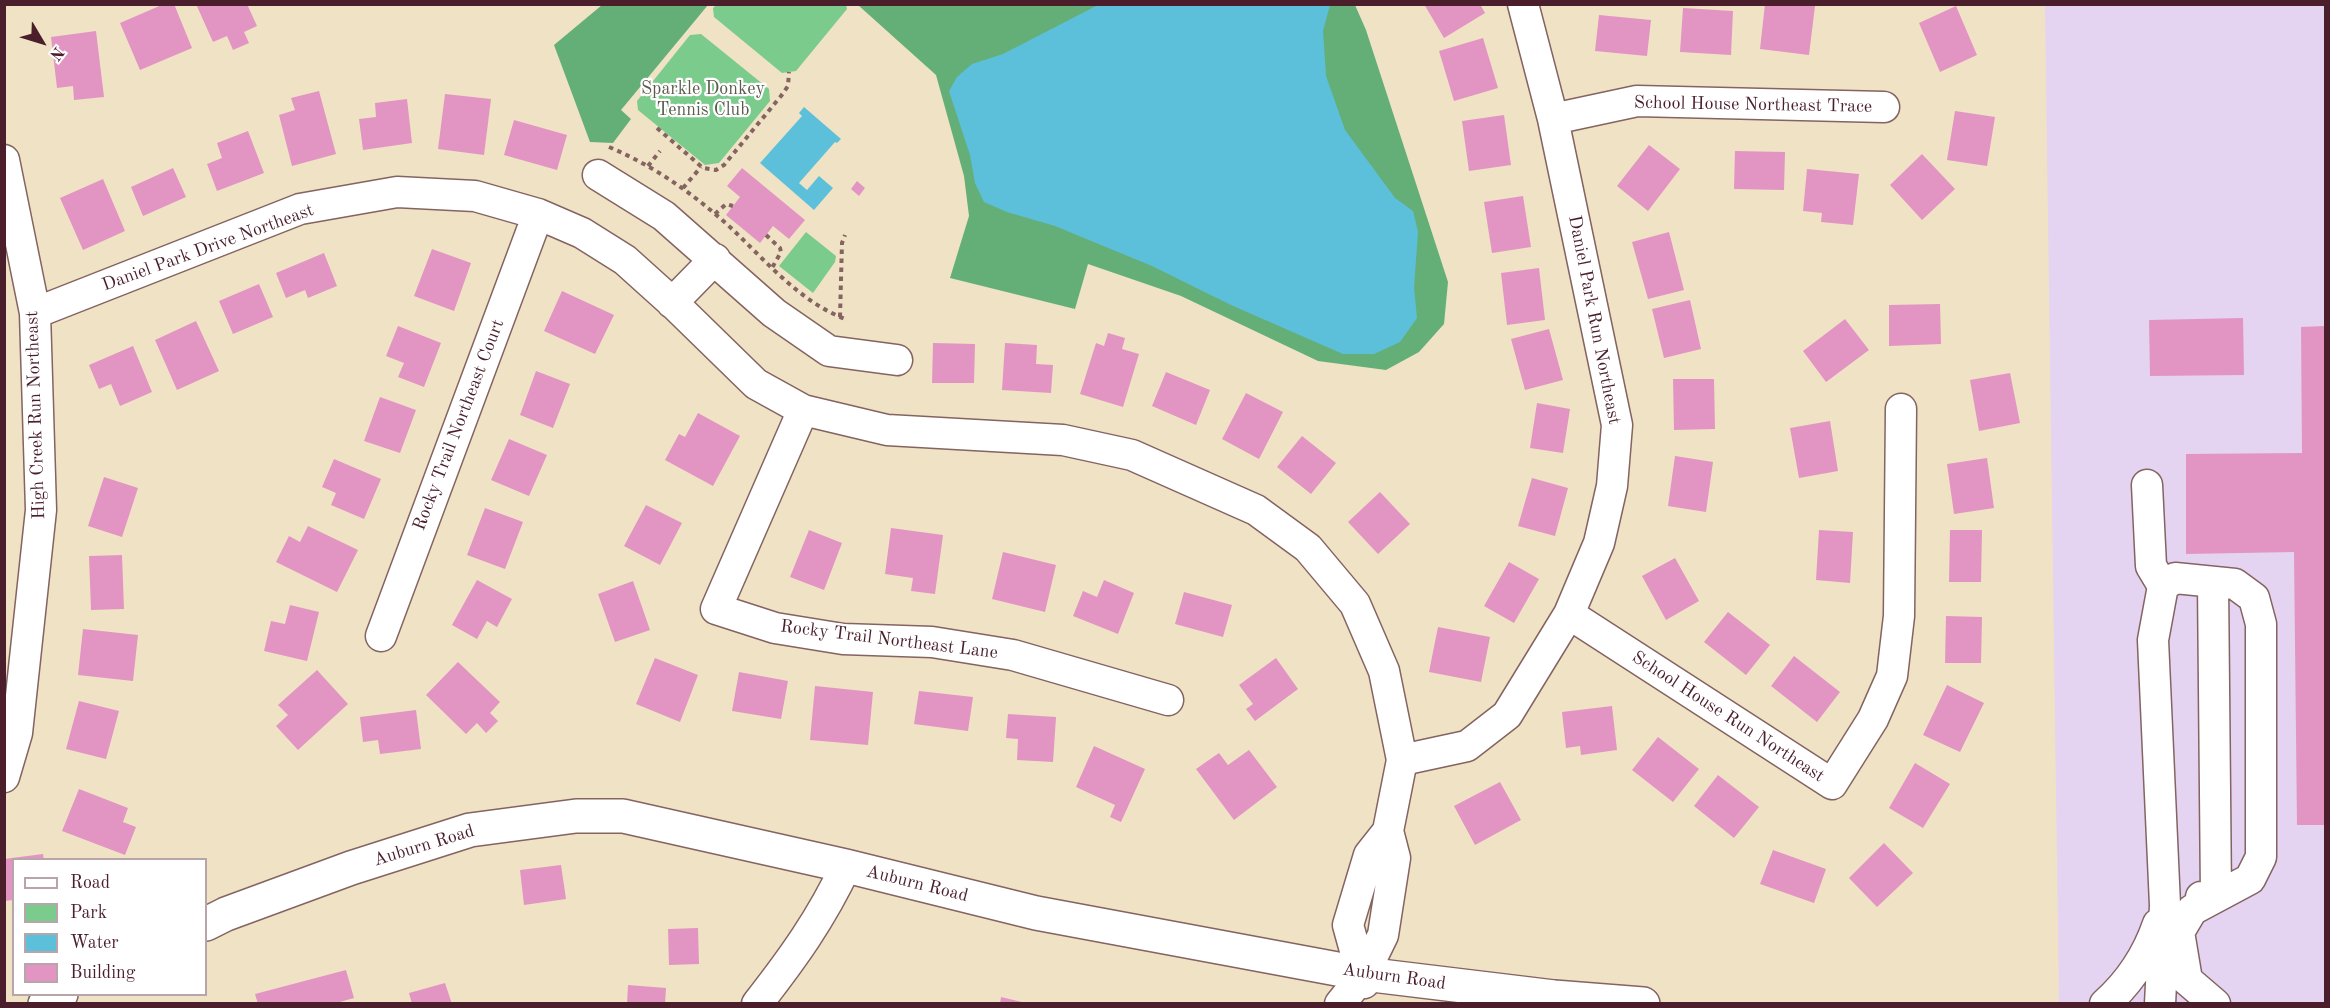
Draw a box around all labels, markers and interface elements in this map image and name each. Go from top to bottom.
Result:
north arrow [12,12,72,72]
text: N [46,43,66,63]
park label: Sparkle Donkey Tennis Club [641,78,765,121]
street label: School House Northeast Trace [1634,92,1872,118]
street label: Daniel Park Drive Northeast [99,200,317,296]
street label: Daniel Park Run Northeast [1563,214,1625,426]
street label: High Creek Run Northeast [22,310,50,520]
street label: Rocky Trail Northeast Court [409,316,509,534]
street label: Rocky Trail Northeast Lane [779,616,999,664]
street label: School House Run Northeast [1628,647,1828,787]
street label: Auburn Road [371,820,477,872]
legend [12,858,207,996]
street label: Auburn Road [864,861,970,907]
text: Road [70,874,110,892]
text: Park [70,904,107,922]
text: Water [70,934,119,952]
street label: Auburn Road [1341,959,1447,995]
text: Building [70,964,135,982]

